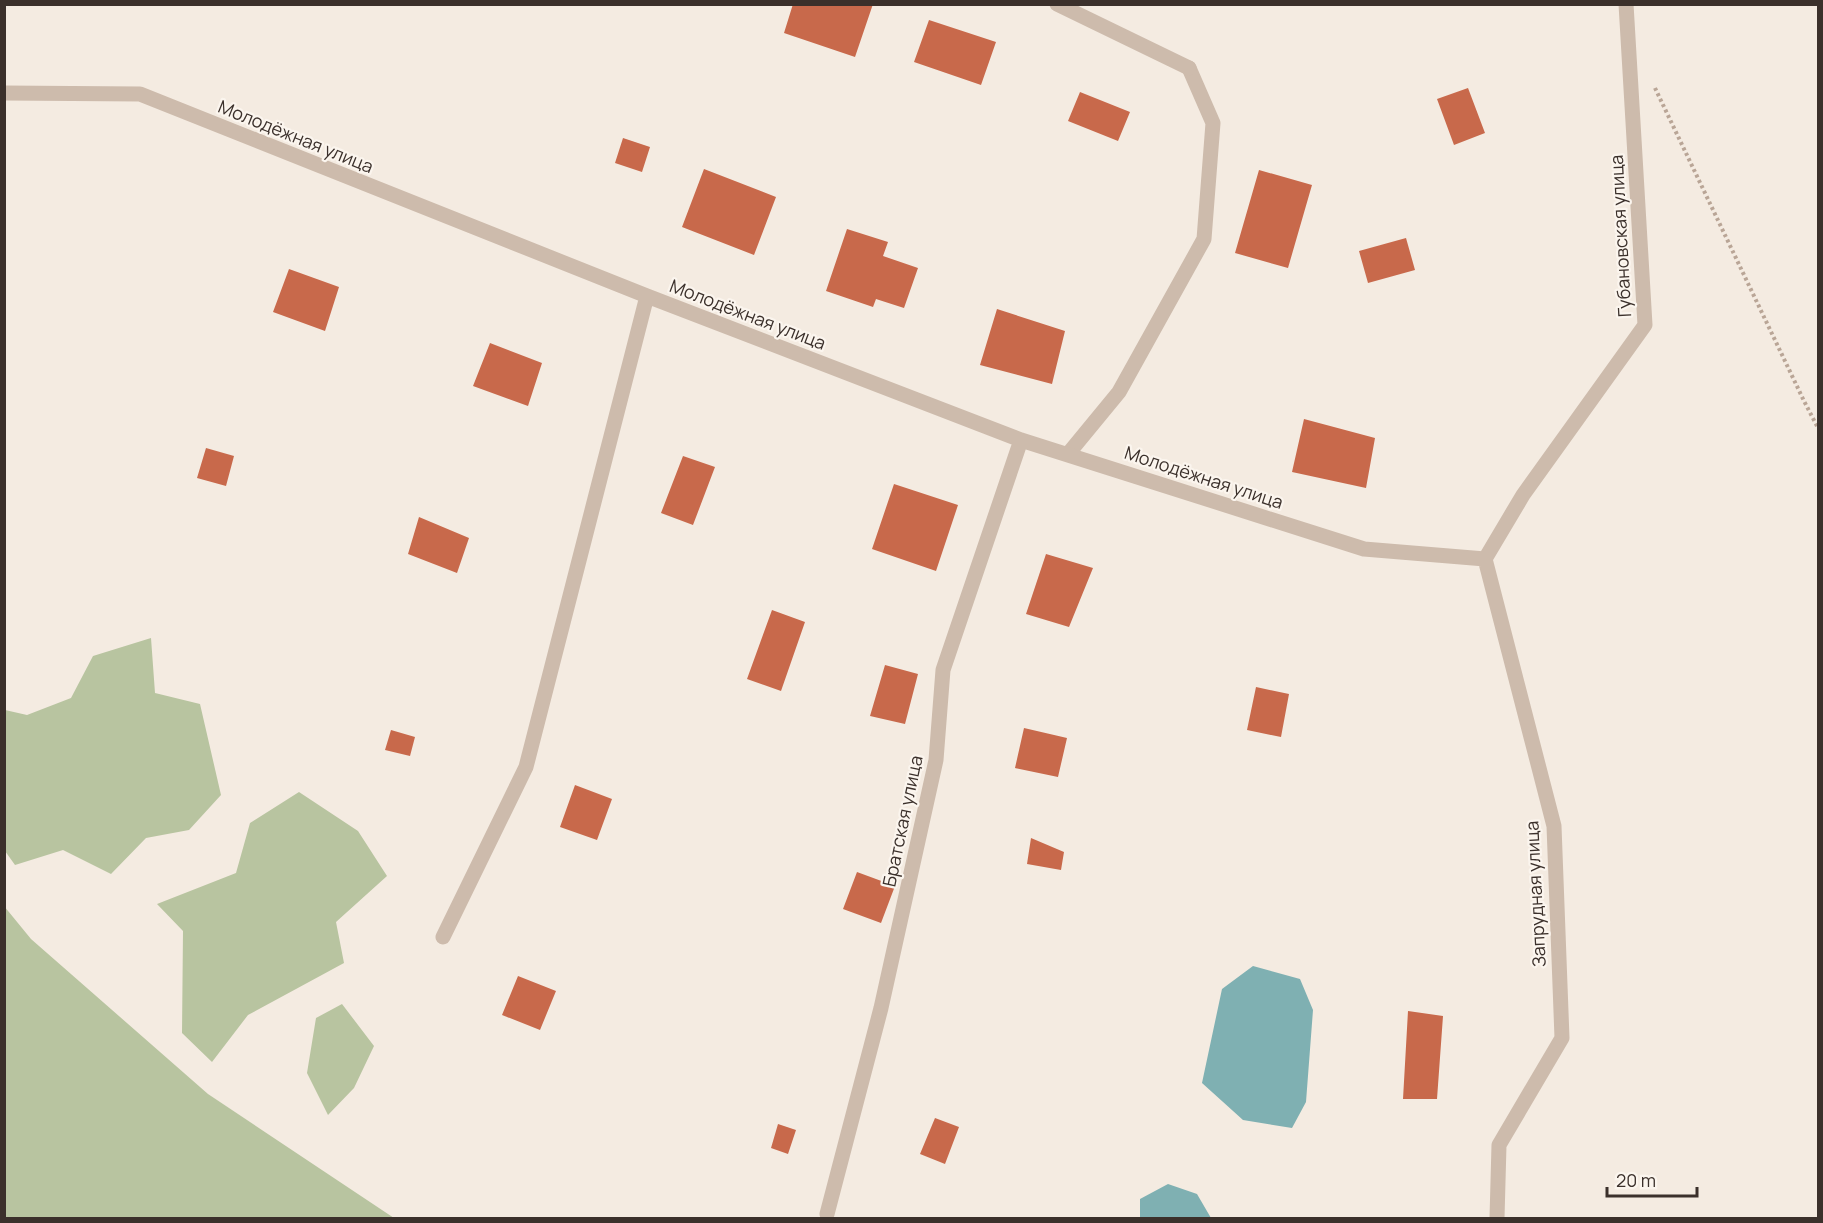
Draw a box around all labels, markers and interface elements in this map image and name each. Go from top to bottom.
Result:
street label: Молодёжная улица [215,94,377,178]
street label: Губановская улица [1604,154,1636,318]
street label: Молодёжная улица [667,273,829,355]
street label: Молодёжная улица [1122,440,1286,514]
street label: Братская улица [876,753,928,889]
street label: Запрудная улица [1519,820,1551,968]
scale bar [1607,1160,1697,1198]
text: 20 m [1616,1168,1656,1192]

